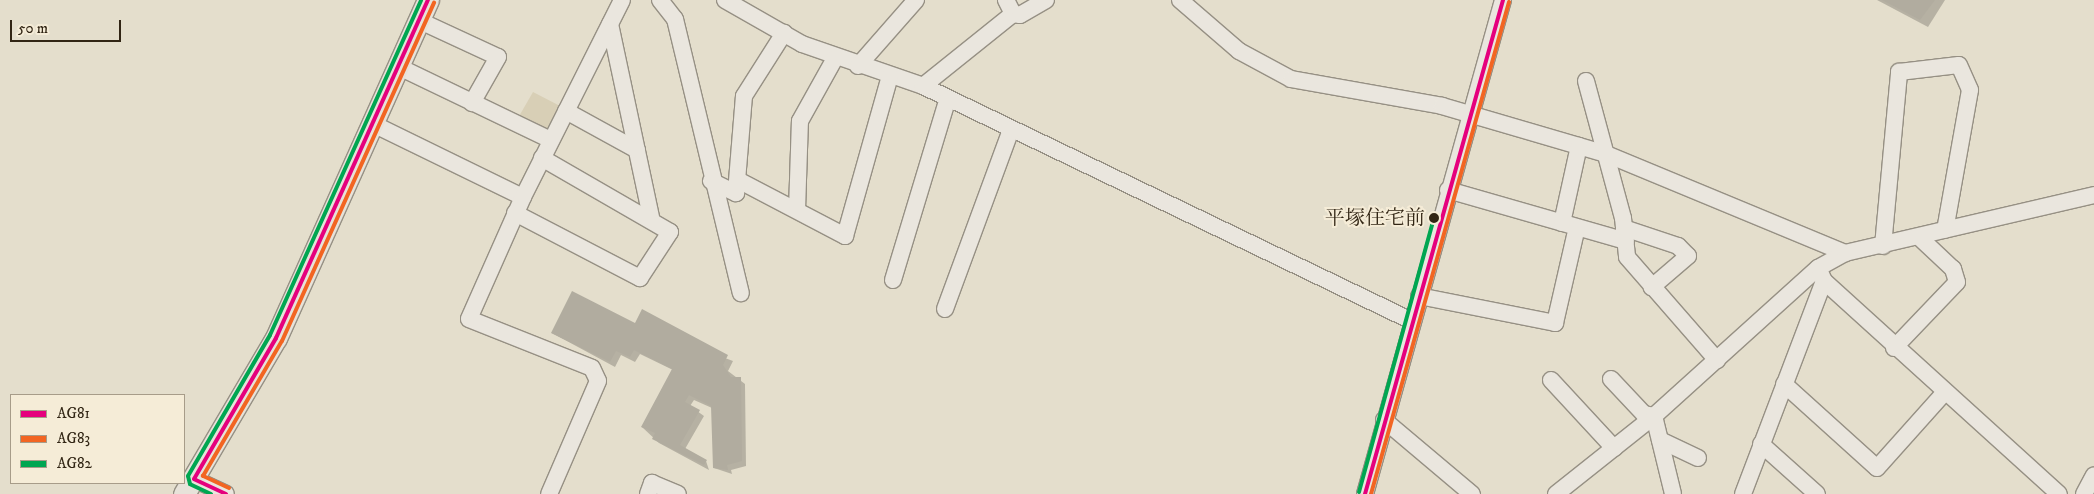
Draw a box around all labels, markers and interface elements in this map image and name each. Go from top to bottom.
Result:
scale bar [12,10,124,42]
text: 50 m [18,19,48,38]
place label: 平塚住宅前 [1325,206,1425,230]
marker: 平塚住宅前 [1429,213,1439,223]
legend [10,394,185,484]
text: AG81 [57,404,90,423]
text: AG83 [57,429,90,448]
text: AG82 [57,454,92,473]

